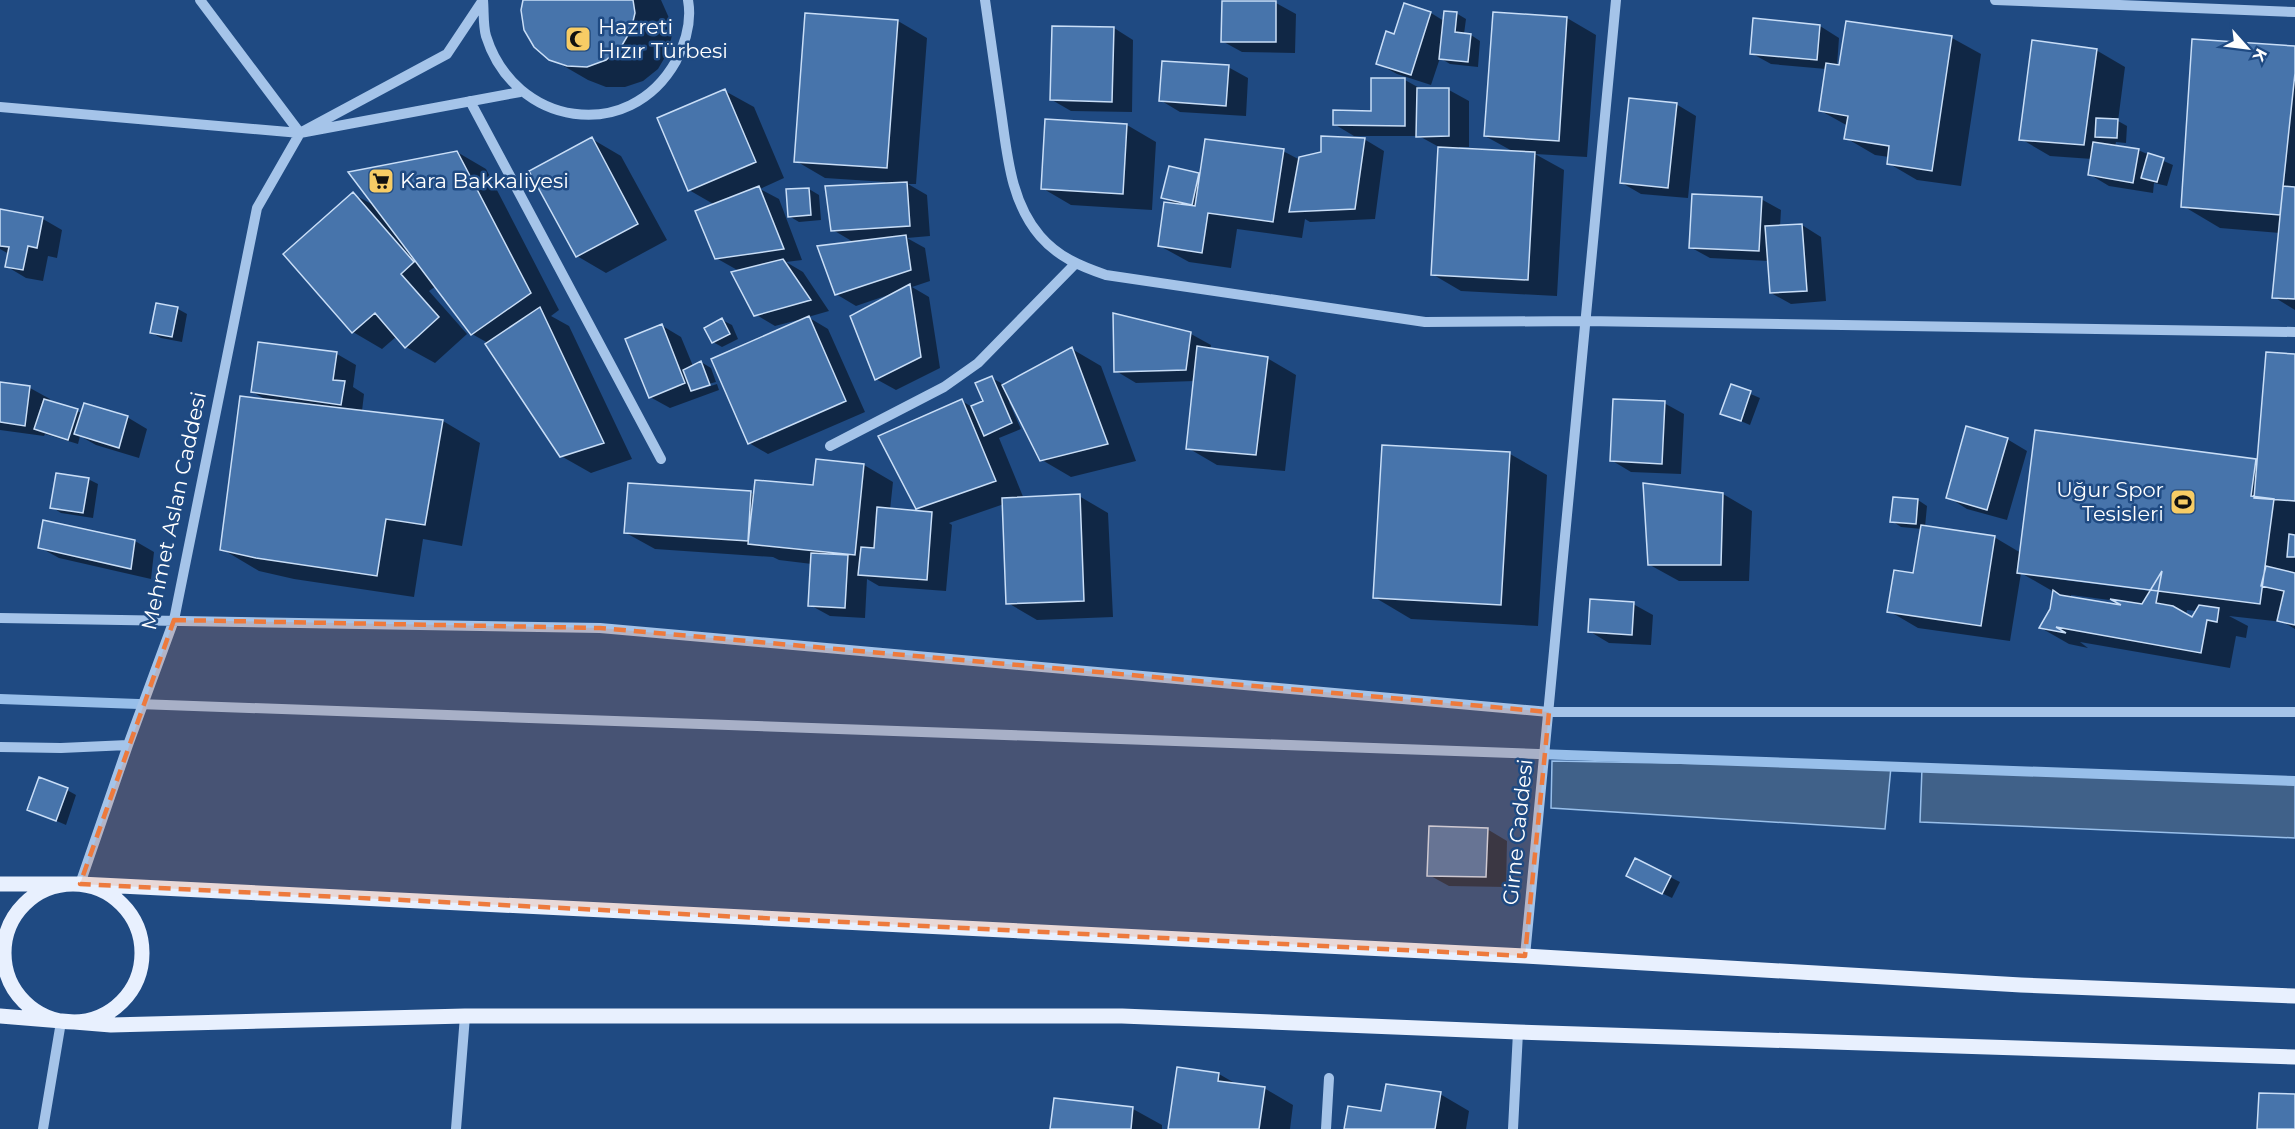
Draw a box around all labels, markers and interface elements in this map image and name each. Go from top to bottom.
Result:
place label: Hazreti Hızır Türbesi [598,14,728,63]
north arrow [2217,18,2277,78]
mosque icon: Hazreti Hızır Türbesi [563,24,593,54]
text: K [2248,45,2271,66]
supermarket icon: Kara Bakkaliyesi [366,166,396,196]
place label: Kara Bakkaliyesi [400,168,569,193]
street label: Mehmet Aslan Caddesi [136,389,211,632]
place label: Uğur Spor Tesisleri [2056,477,2164,526]
sports icon: Uğur Spor Tesisleri [2168,487,2198,517]
street label: Girne Caddesi [1497,758,1538,906]

